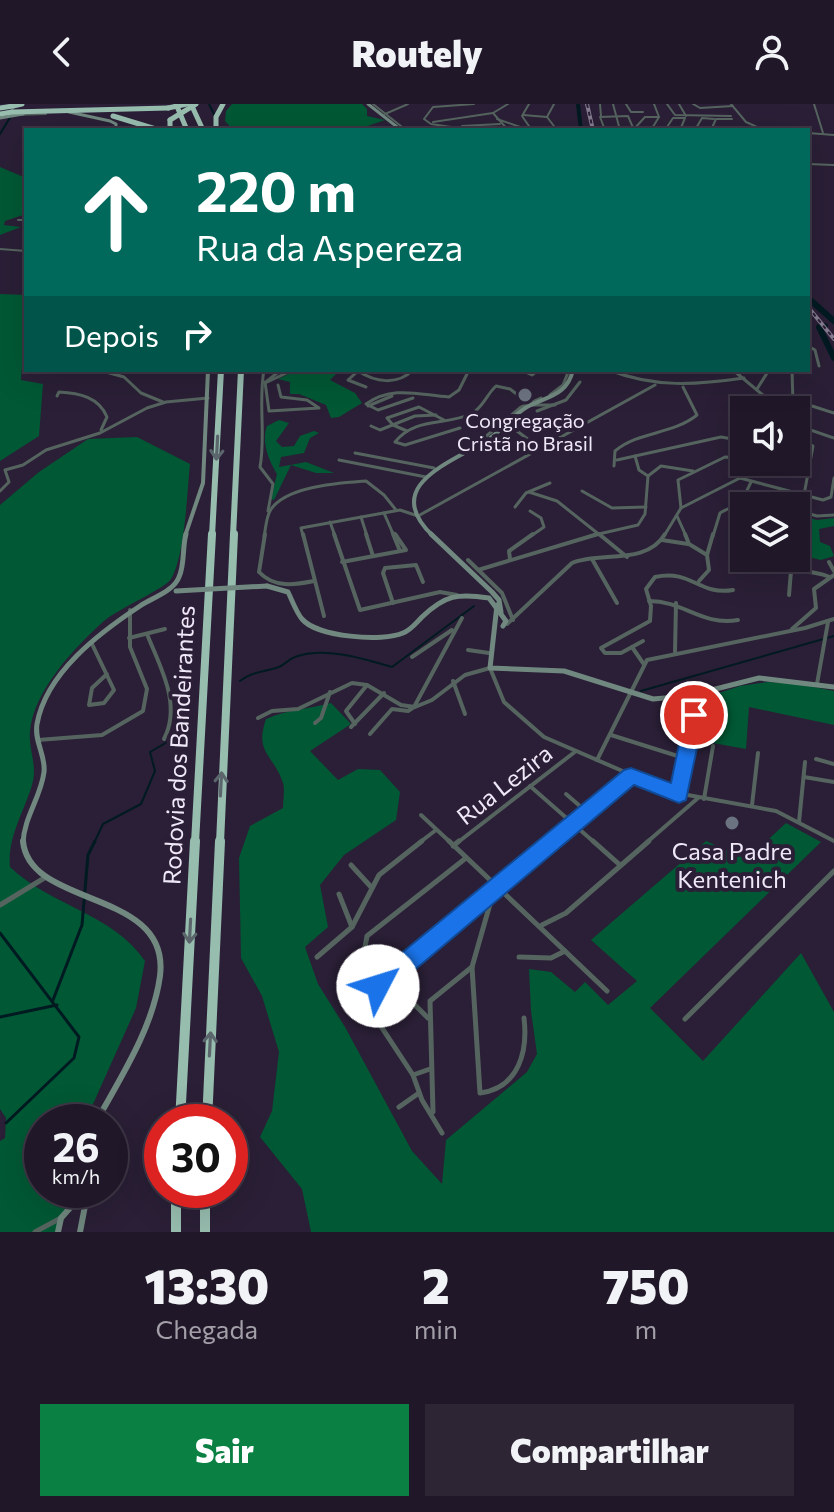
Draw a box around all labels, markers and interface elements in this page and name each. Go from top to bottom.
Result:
icon: back [40,30,84,74]
text: Routely [351,30,483,74]
icon: person [750,30,794,74]
text: 220 m [196,155,356,224]
icon: ahead [64,160,168,264]
text: Rua da Aspereza [196,224,463,268]
icon: right [175,312,219,356]
text: Depois [64,316,159,353]
marker: Congregação Cristã no Brasil [516,386,534,404]
map controls [730,396,810,572]
button: sound [730,396,810,476]
place label: Congregação Cristã no Brasil [457,408,593,455]
one-way arrow [210,434,225,461]
button: layers [730,492,810,572]
street label: Rodovia dos Bandeirantes [156,604,200,886]
pin [660,681,728,749]
icon: arrive [672,693,716,737]
street label: Rua Lezira [451,738,557,830]
one-way arrow [214,771,229,798]
marker: Casa Padre Kentenich [723,814,741,832]
place label: Casa Padre Kentenich [672,836,792,893]
one-way arrow [182,917,197,944]
position arrow [336,944,420,1028]
one-way arrow [203,1031,218,1058]
speed limit sign: 30 [144,1104,248,1208]
text: 26 [52,1121,100,1170]
text: km/h [52,1164,100,1188]
text: 13:30 [145,1255,269,1314]
text: 2 [422,1255,450,1314]
text: 750 [602,1255,689,1314]
text: Chegada [156,1313,258,1344]
text: min [414,1313,458,1344]
text: m [635,1313,657,1344]
button: Sair [40,1404,409,1496]
button: Compartilhar [425,1404,794,1496]

